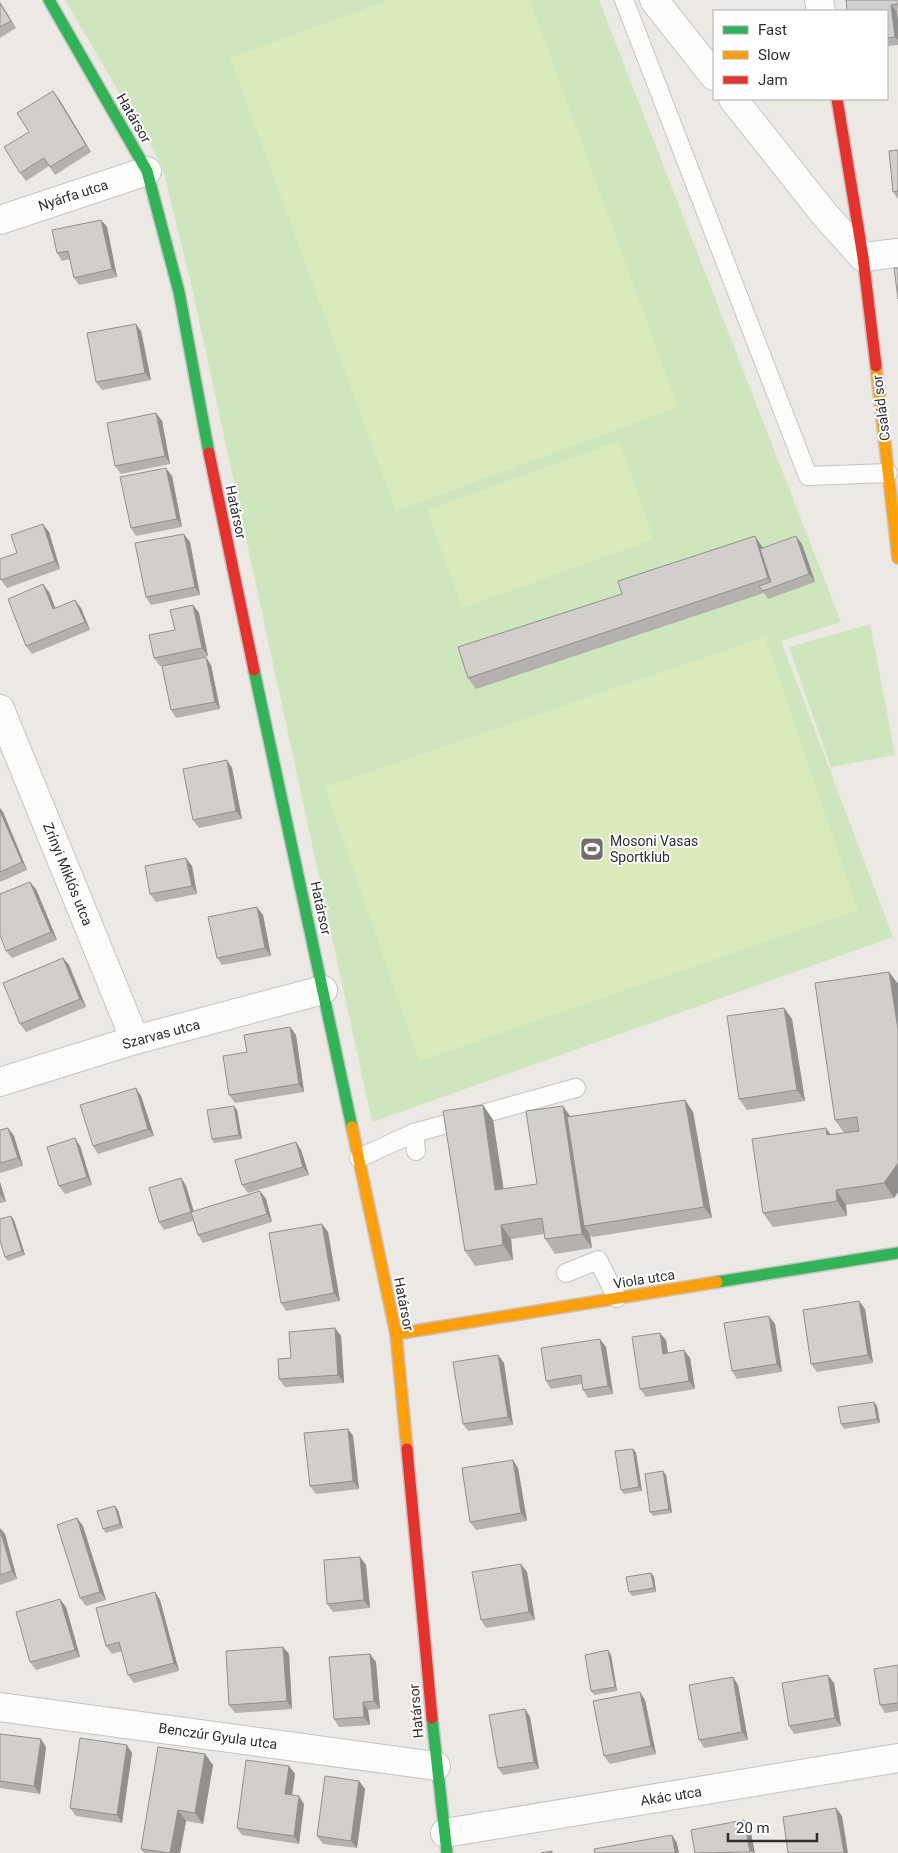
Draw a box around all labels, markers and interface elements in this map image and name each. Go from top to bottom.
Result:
legend [713,10,888,100]
text: Fast [758,21,787,39]
text: Slow [758,46,790,64]
text: Jam [758,71,788,89]
street label: Határsor [113,90,155,146]
street label: Nyárfa utca [36,176,110,214]
street label: Család sor [869,374,893,442]
street label: Határsor [223,484,250,541]
street label: Zrínyi Miklós utca [40,820,96,928]
place label: Mosoni Vasas Sportklub [610,833,698,865]
sports icon: Mosoni Vasas Sportklub [579,836,605,862]
street label: Határsor [308,880,335,937]
street label: Szarvas utca [120,1016,202,1052]
street label: Viola utca [612,1266,676,1292]
street label: Határsor [391,1276,417,1333]
street label: Határsor [406,1683,426,1739]
street label: Benczúr Gyula utca [158,1720,278,1752]
street label: Akác utca [639,1783,703,1809]
scale bar [728,1810,817,1842]
text: 20 m [736,1819,770,1837]

